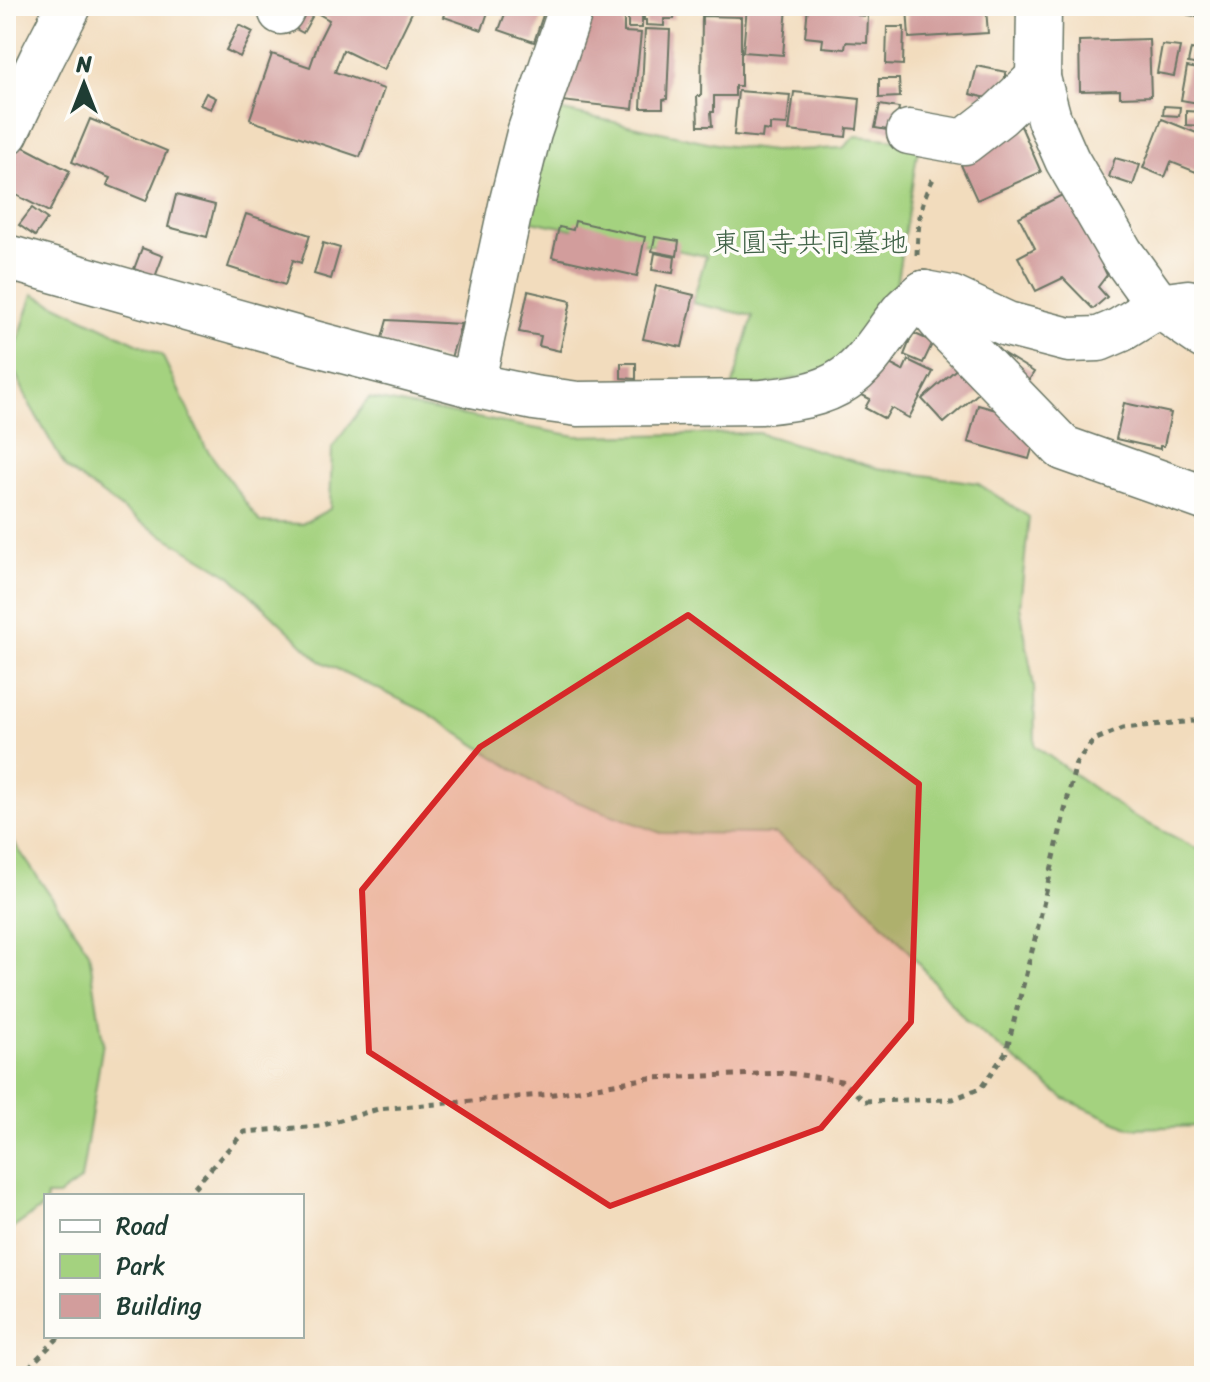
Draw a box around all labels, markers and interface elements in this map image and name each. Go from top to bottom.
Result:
north arrow [44,44,124,124]
text: N [75,45,92,84]
park label: 東圓寺共同墓地 [712,218,908,267]
legend [44,1194,304,1338]
text: Road [116,1205,170,1247]
text: Park [116,1245,165,1287]
text: Building [116,1285,202,1327]

